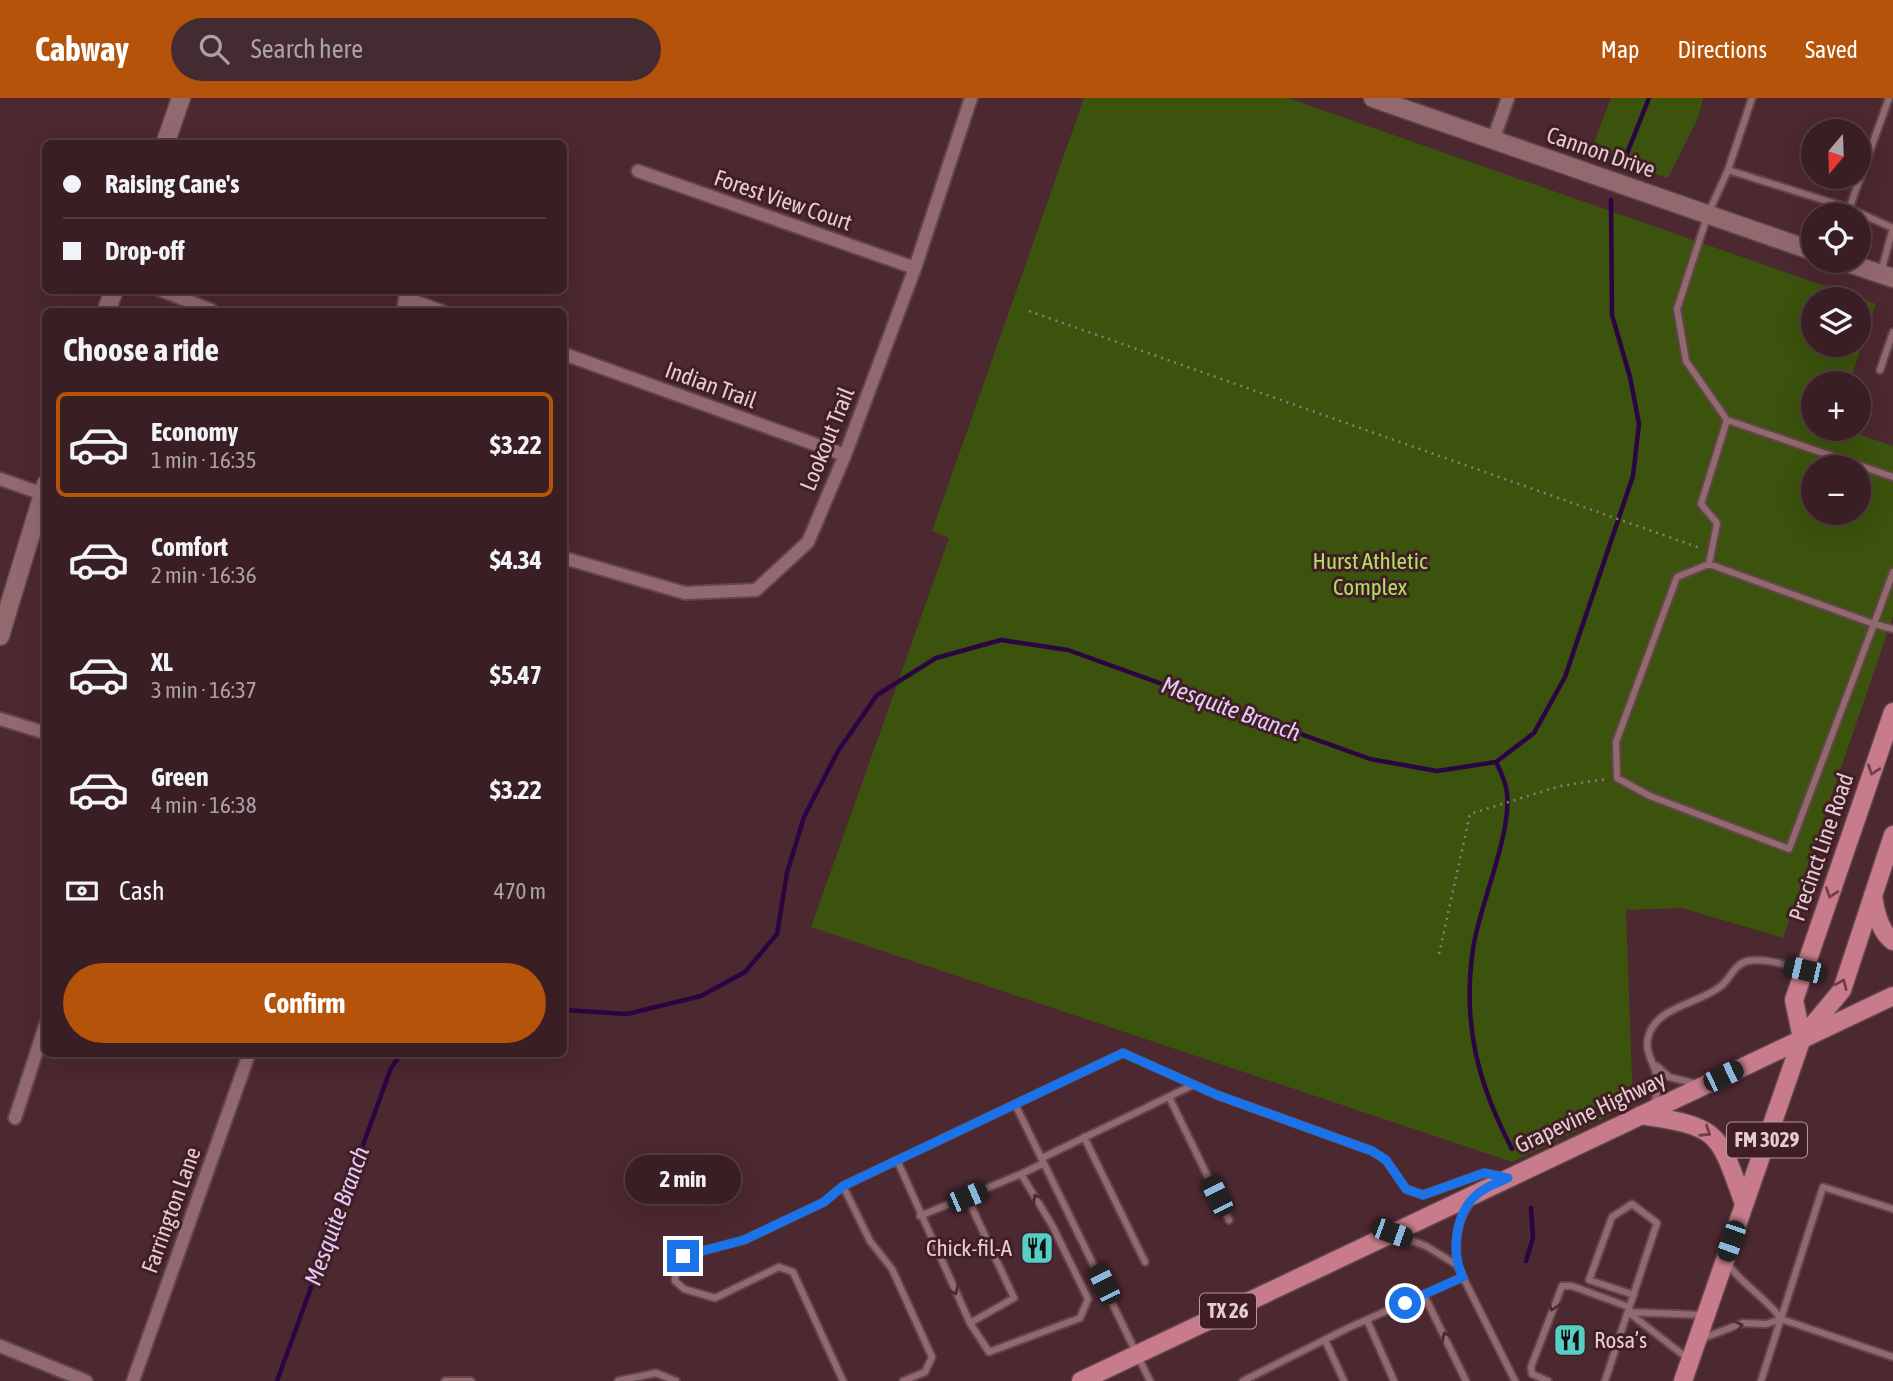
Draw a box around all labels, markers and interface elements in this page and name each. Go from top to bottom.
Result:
search box [171,18,661,81]
text: Cabway [35,30,129,68]
icon: search [195,30,233,68]
text: Search here [251,34,363,64]
text: Map [1601,36,1639,63]
text: Directions [1677,36,1767,63]
text: Saved [1805,36,1858,63]
north arrow [1801,119,1871,189]
map controls [1801,119,1871,525]
street label: Cannon Drive [1543,121,1659,183]
street label: Forest View Court [711,164,855,236]
text: Raising Cane's [105,169,239,199]
button: locate [1801,203,1871,273]
text: Drop-off [105,236,185,266]
button: layers [1801,287,1871,357]
text: Choose a ride [63,331,219,368]
street label: Indian Trail [662,356,760,414]
button: + [1801,371,1871,441]
street label: Lookout Trail [795,384,859,494]
icon: car [67,413,130,476]
text: Economy [151,417,238,447]
text: $3.22 [490,430,542,460]
text: 1 min · 16:35 [151,447,257,473]
button: − [1801,455,1871,525]
icon: car [67,528,130,591]
text: Comfort [151,532,228,562]
text: $4.34 [490,545,542,575]
park label: Hurst Athletic Complex [1313,548,1428,600]
text: 2 min · 16:36 [151,562,257,588]
icon: car [67,643,130,706]
text: XL [151,647,173,677]
text: $5.47 [490,660,542,690]
water label: Mesquite Branch [1158,671,1305,746]
text: 3 min · 16:37 [151,677,257,703]
icon: car [67,758,130,821]
text: Green [151,762,209,792]
one-way arrow [1867,764,1881,776]
street label: Precinct Line Road [1784,770,1858,924]
text: $3.22 [490,775,542,805]
text: 4 min · 16:38 [151,792,257,818]
icon: cash [63,872,101,910]
text: Cash [119,876,165,906]
text: 470 m [494,878,546,904]
one-way arrow [1825,887,1839,899]
car [1782,955,1827,985]
button: Confirm [63,963,546,1043]
one-way arrow [1834,979,1848,991]
car [1700,1057,1747,1095]
street label: Grapevine Highway [1511,1066,1669,1158]
road number: FM 3029 [1727,1122,1807,1158]
one-way arrow [1698,1123,1711,1136]
water label: Mesquite Branch [299,1142,374,1289]
street label: Farrington Lane [136,1143,206,1277]
callout: 2 min [625,1154,741,1204]
text: 2 min [660,1166,706,1192]
car [1199,1173,1236,1219]
car [944,1179,991,1215]
one-way arrow [1033,1194,1046,1207]
car [1369,1216,1416,1250]
car [1715,1218,1748,1264]
restaurant icon: Chick-fil-A [1018,1229,1056,1267]
place label: Chick-fil-A [926,1235,1013,1261]
route end [667,1240,699,1272]
car [1086,1261,1123,1307]
one-way arrow [946,1283,960,1295]
route start [1389,1287,1421,1319]
road number: TX 26 [1200,1294,1256,1328]
one-way arrow [1547,1299,1561,1311]
one-way arrow [1732,1320,1744,1334]
restaurant icon: Rosa’s [1551,1321,1589,1359]
place label: Rosa’s [1594,1327,1647,1353]
one-way arrow [1441,1332,1455,1344]

